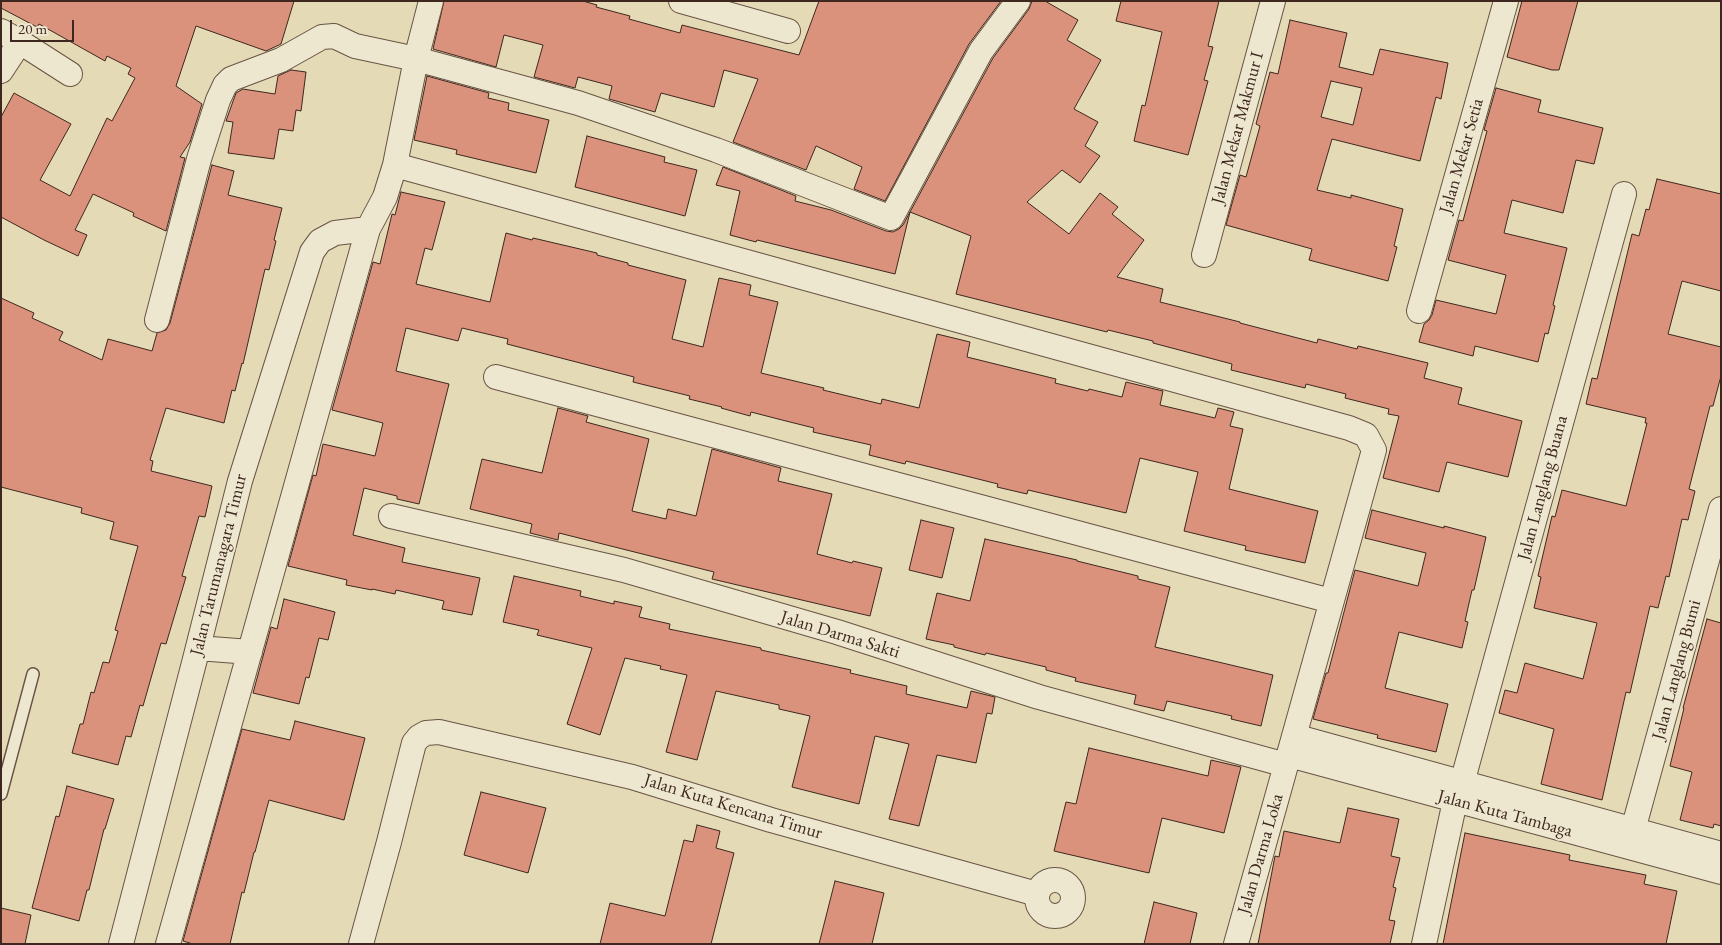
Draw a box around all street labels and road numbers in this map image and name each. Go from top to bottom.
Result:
street label: Jalan Mekar Makmur I [1207,50,1269,206]
street label: Jalan Mekar Setia [1435,96,1489,216]
street label: Jalan Langlang Buana [1513,413,1573,563]
street label: Jalan Tarumanagara Timur [186,472,252,658]
street label: Jalan Langlang Bumi [1648,598,1706,742]
street label: Jalan Darma Sakti [778,607,902,663]
street label: Jalan Kuta Kencana Timur [641,770,825,844]
street label: Jalan Kuta Tambaga [1435,786,1575,842]
street label: Jalan Darma Loka [1233,791,1289,917]

